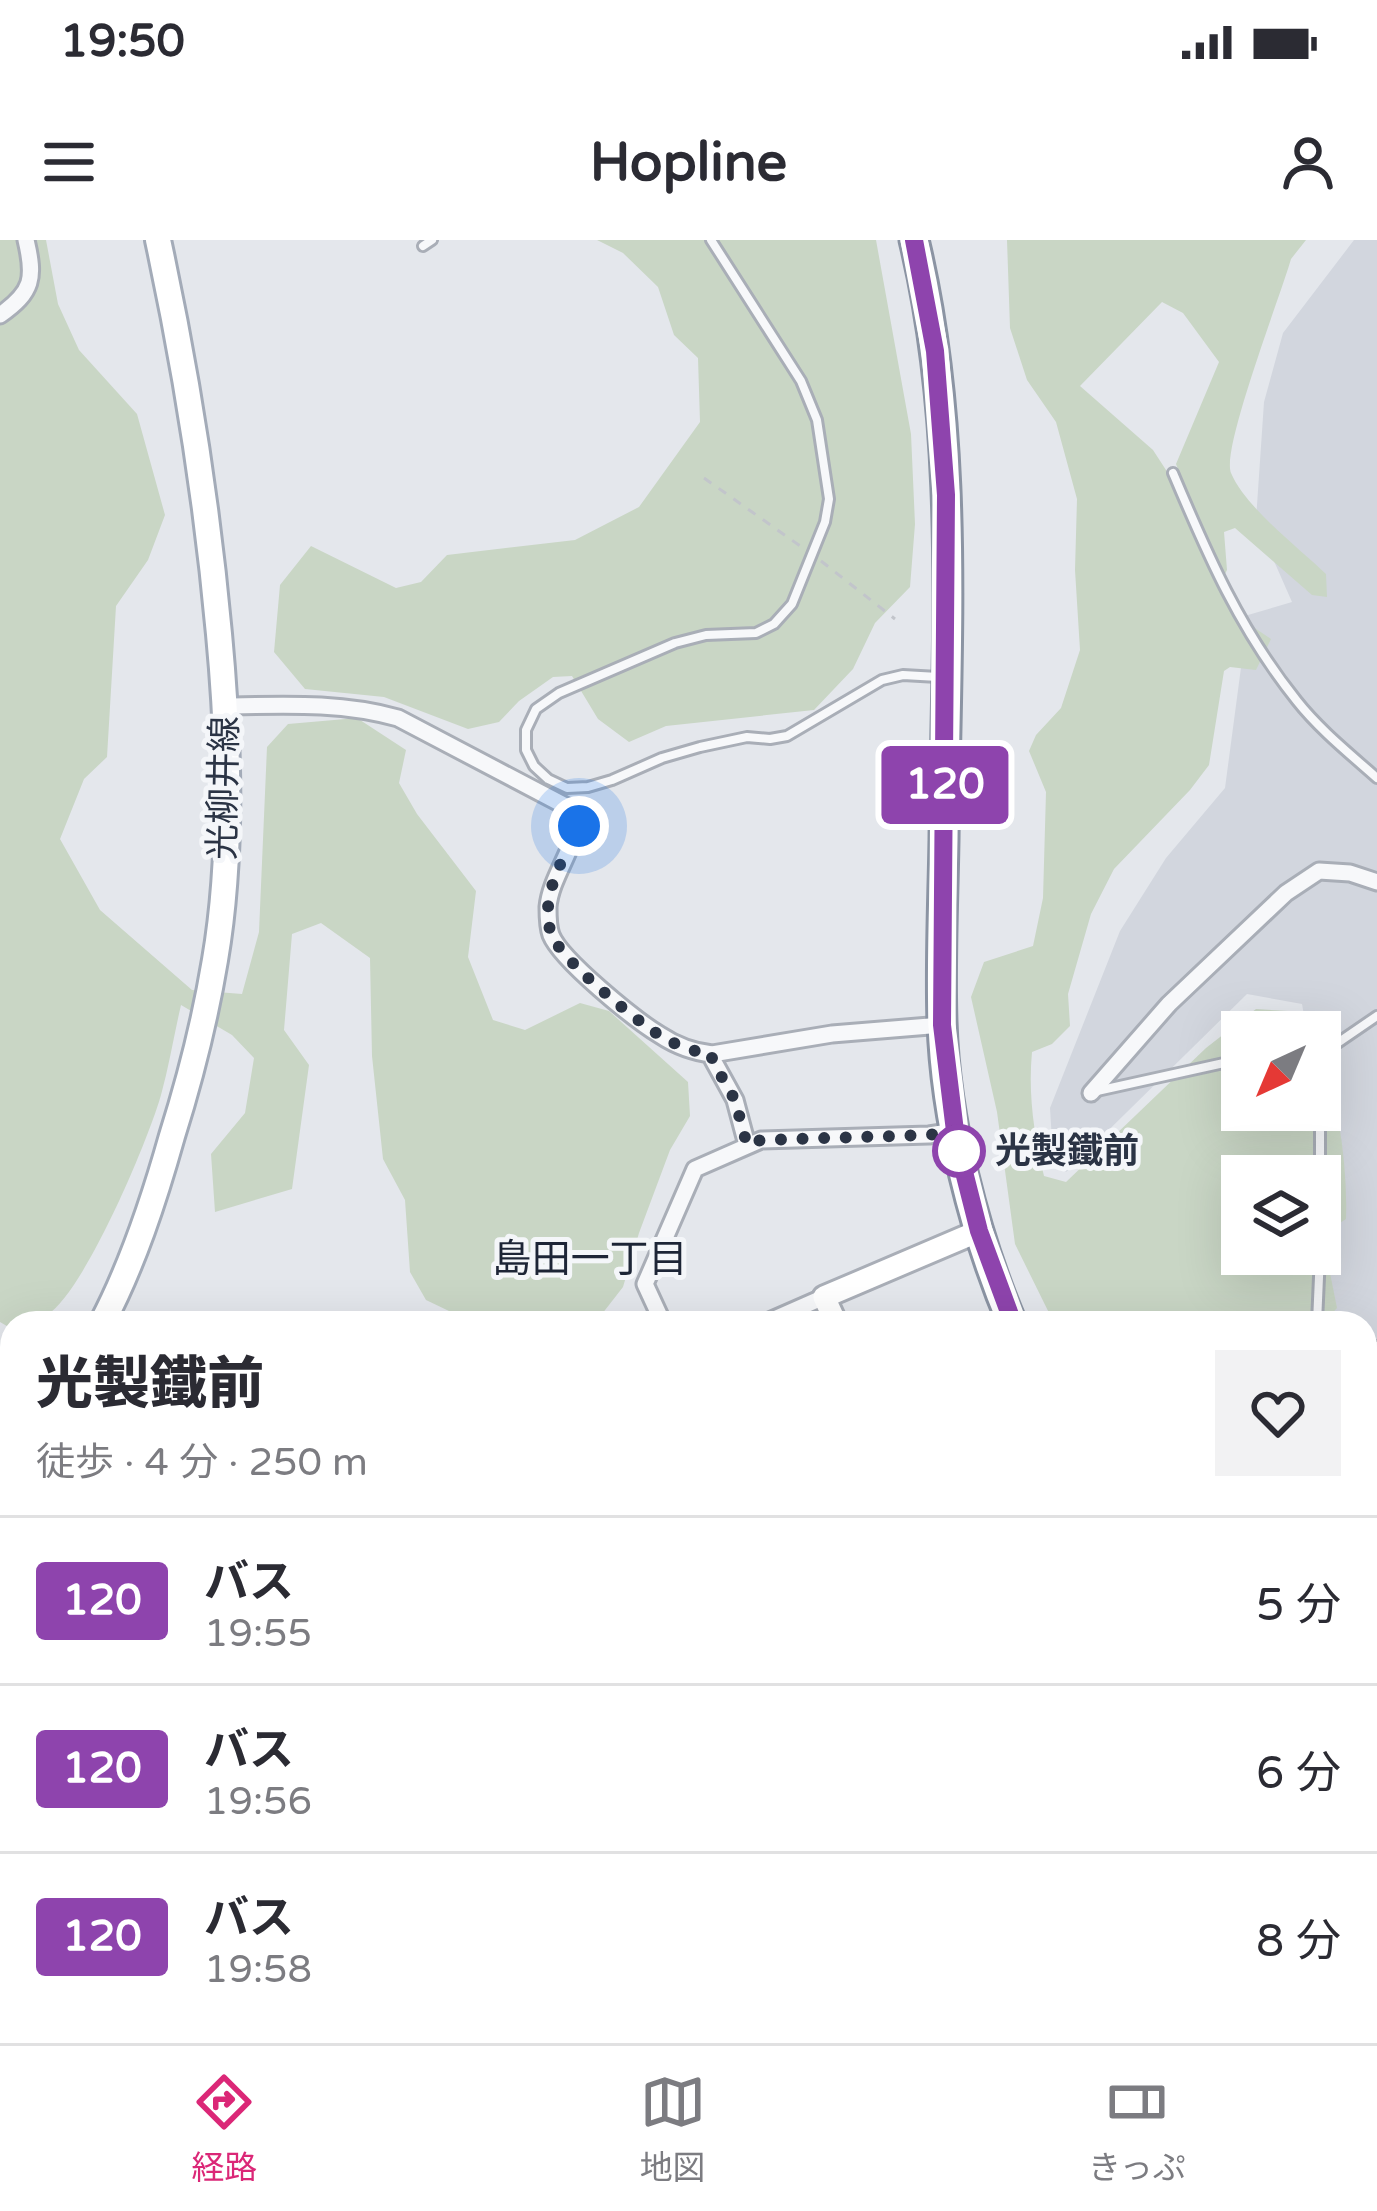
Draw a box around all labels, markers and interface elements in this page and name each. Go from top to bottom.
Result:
text: 19:50 [60,15,185,69]
icon: menu [36,129,102,195]
icon: person [1275,129,1341,195]
text: Hopline [590,130,787,195]
street label: 光柳井線 [201,716,247,860]
line badge: 120 [876,746,1014,824]
text: 120 [905,759,985,810]
your location [549,796,609,856]
north arrow [1221,1011,1341,1131]
map controls [1221,1011,1341,1275]
marker: 光製鐵前 [934,1126,984,1176]
place label: 光製鐵前 [995,1130,1139,1173]
button: layers [1221,1155,1341,1275]
district label: 島田一丁目 [492,1236,688,1283]
button: heart [1215,1350,1341,1476]
text: 光製鐵前 [36,1351,264,1419]
text: 徒歩 · 4 分 · 250 m [36,1439,368,1486]
text: バス [204,1556,294,1610]
text: 120 [62,1575,142,1626]
text: 5 分 [1256,1579,1341,1633]
text: 19:55 [204,1610,312,1657]
text: バス [204,1724,294,1778]
text: 120 [62,1743,142,1794]
text: 6 分 [1256,1747,1341,1801]
text: 19:56 [204,1778,312,1825]
text: バス [204,1892,294,1946]
text: 120 [62,1911,142,1962]
text: 8 分 [1256,1915,1341,1969]
text: 19:58 [204,1946,312,1993]
tab: 経路 [191,2069,257,2189]
tab: 地図 [640,2069,706,2189]
tab: きっぷ [1088,2069,1186,2189]

